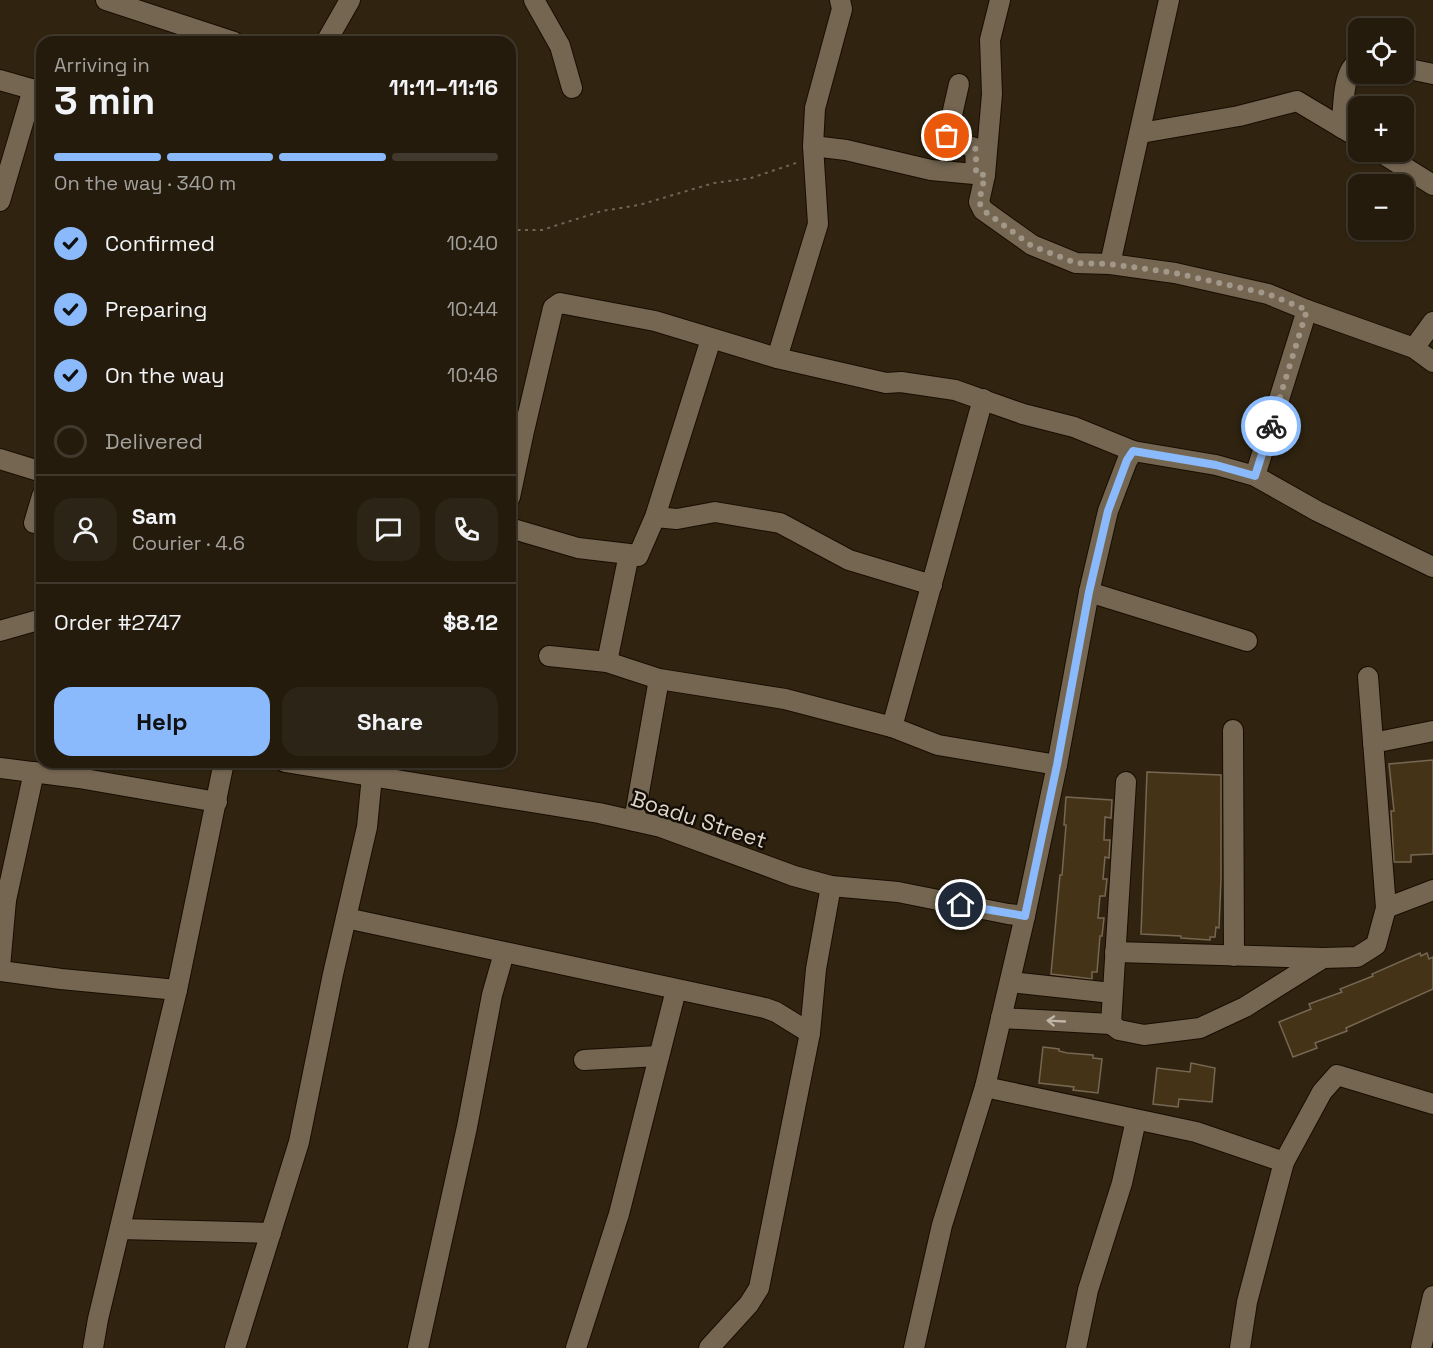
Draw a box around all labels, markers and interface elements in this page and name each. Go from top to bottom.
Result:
map controls [1348,18,1414,240]
button: locate [1348,18,1414,84]
text: Arriving in [54,52,150,78]
text: 11:11–11:16 [389,73,498,101]
text: 3 min [54,76,155,125]
button: + [1348,96,1414,162]
pin [921,110,972,161]
icon: bag [930,119,963,152]
text: On the way · 340 m [54,170,236,196]
button: − [1348,174,1414,240]
icon: check [54,227,87,260]
text: Confirmed [105,229,215,257]
text: 10:40 [446,230,498,256]
icon: check [54,293,87,326]
text: Preparing [105,295,207,323]
text: 10:44 [447,296,498,322]
icon: check [54,359,87,392]
text: On the way [105,361,224,389]
text: 10:46 [447,362,498,388]
courier [1241,396,1301,456]
icon: bike [1255,410,1288,443]
text: Delivered [105,427,203,455]
button: person [54,498,117,561]
button: chat [357,498,420,561]
button: phone [435,498,498,561]
text: Sam [132,502,177,530]
text: Courier · 4.6 [132,530,245,556]
text: Order #2747 [54,608,181,636]
text: $8.12 [443,608,498,636]
button: Help [54,687,270,756]
button: Share [282,687,498,756]
street label: Boadu Street [628,784,770,854]
pin [935,879,986,930]
icon: home [944,888,977,921]
one-way arrow [1046,1016,1066,1027]

